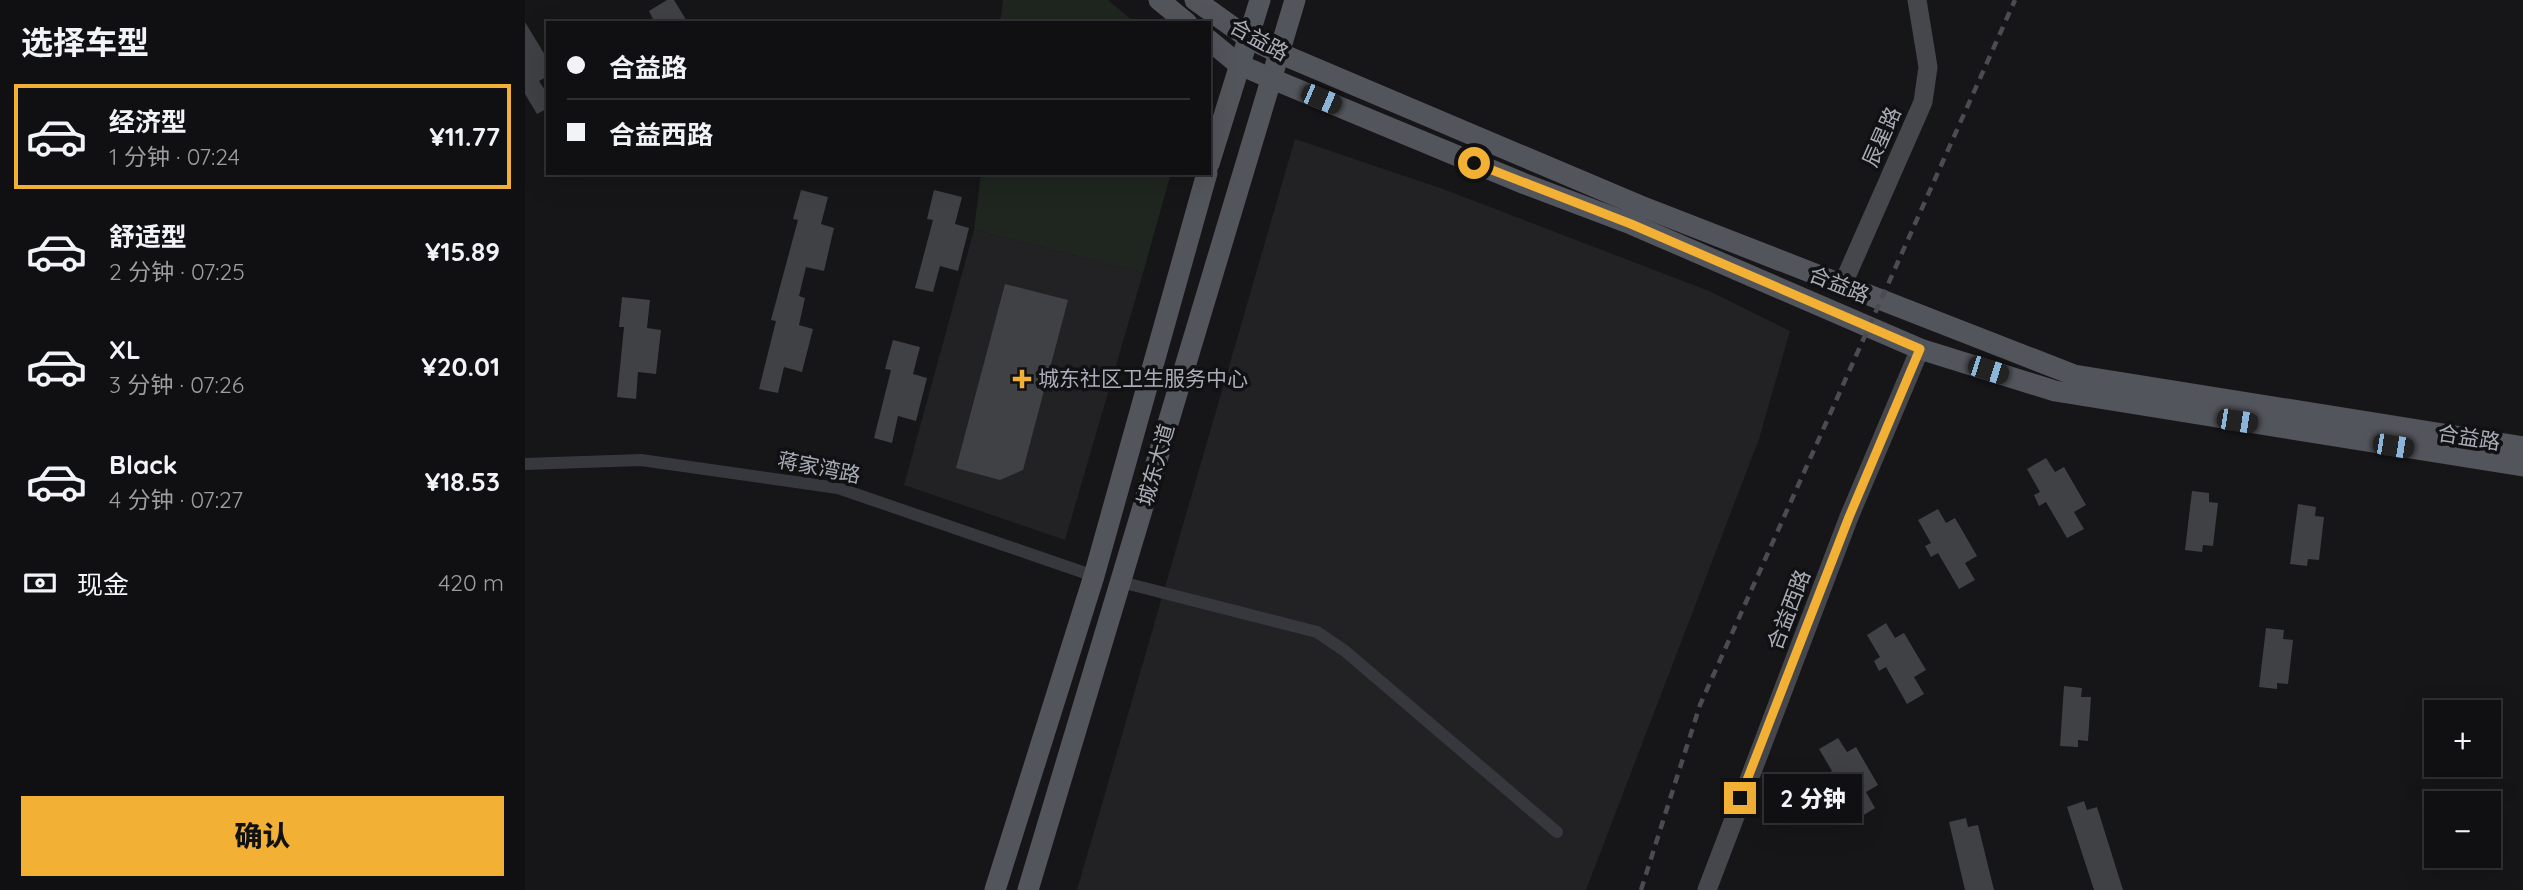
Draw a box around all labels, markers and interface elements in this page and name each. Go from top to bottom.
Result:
street label: 合益路 [1226,12,1293,66]
text: 选择车型 [21,22,149,62]
text: 合益路 [609,51,687,84]
car [1298,81,1345,117]
street label: 辰星路 [1856,103,1906,171]
icon: car [25,105,88,168]
text: 经济型 [109,105,187,138]
text: 合益西路 [609,118,713,151]
text: ¥11.77 [429,120,500,153]
text: 1 分钟 · 07:24 [109,142,240,171]
route start [1458,147,1490,179]
icon: car [25,220,88,283]
text: 舒适型 [109,220,187,253]
text: ¥15.89 [425,235,500,268]
text: 2 分钟 · 07:25 [109,257,245,286]
street label: 合益路 [1805,260,1873,308]
text: XL [109,333,141,366]
icon: car [25,335,88,398]
text: ¥20.01 [421,350,500,383]
car [1965,354,2012,386]
place label: 城东社区卫生服务中心 [1038,365,1248,391]
marker: 城东社区卫生服务中心 [1012,369,1032,389]
text: 3 分钟 · 07:26 [109,370,244,399]
car [2215,407,2260,435]
street label: 合益路 [2436,419,2502,455]
street label: 城东大道 [1131,421,1179,509]
car [2371,432,2416,460]
street label: 蒋家湾路 [775,446,863,488]
text: Black [109,448,178,481]
icon: car [25,450,88,513]
text: ¥18.53 [425,465,500,498]
text: 4 分钟 · 07:27 [109,485,243,514]
icon: cash [21,564,59,602]
street label: 合益西路 [1761,566,1815,654]
text: 现金 [77,568,129,601]
text: 420 m [438,568,504,597]
map controls [2424,700,2501,868]
button: + [2424,700,2501,777]
callout: 2 分钟 [1765,774,1863,822]
route end [1724,782,1756,814]
text: 2 分钟 [1780,784,1846,813]
button: − [2424,791,2501,868]
button: 确认 [21,796,504,876]

